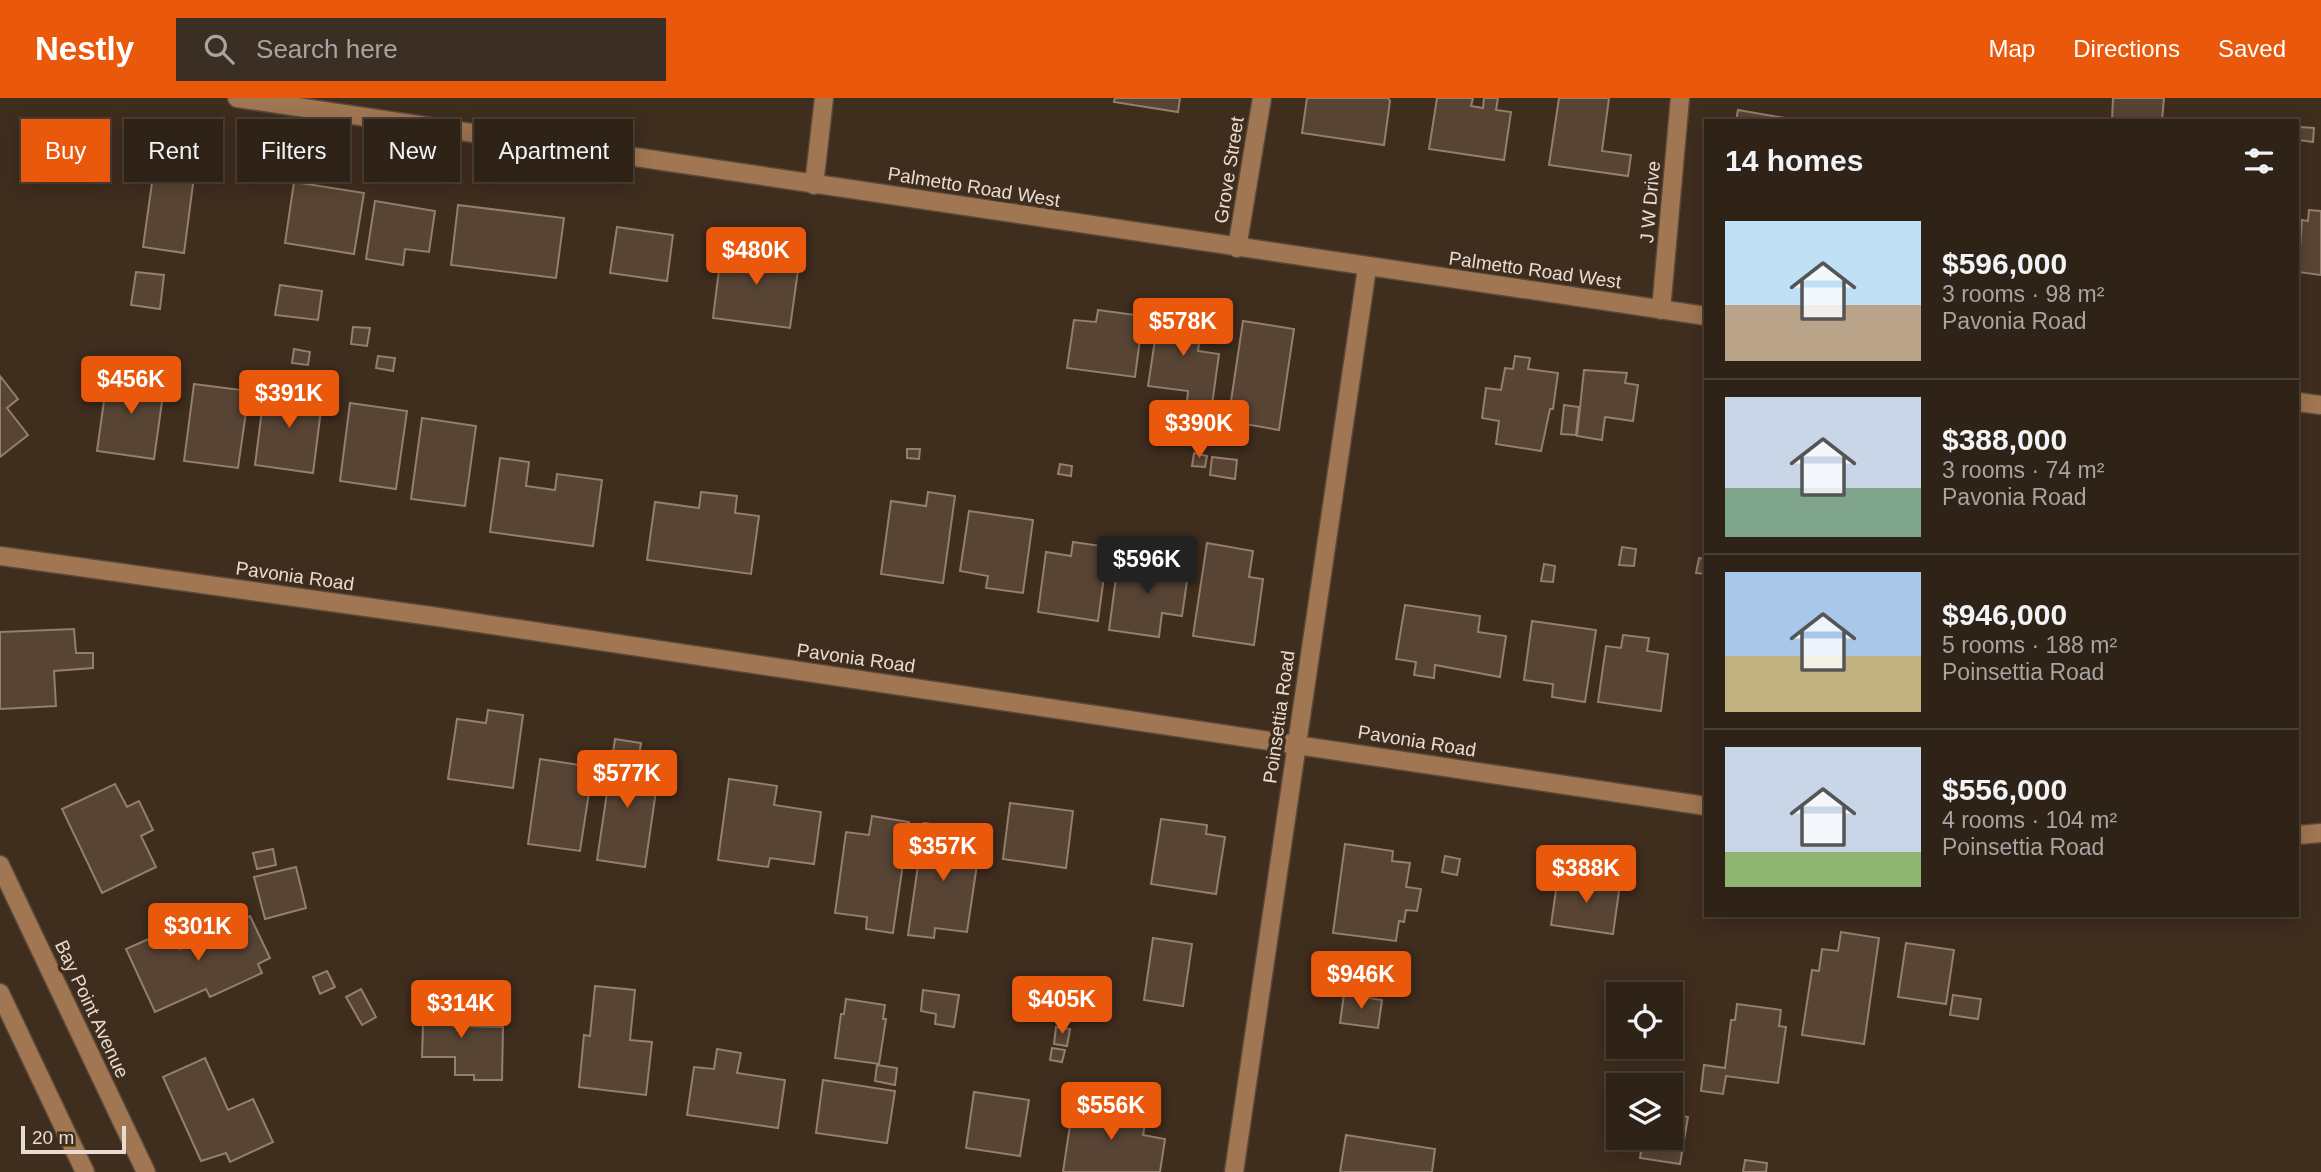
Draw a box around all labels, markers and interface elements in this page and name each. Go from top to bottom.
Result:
search box [176,18,666,81]
text: Nestly [35,30,134,67]
icon: search [200,30,238,68]
text: Search here [256,34,398,64]
text: Map [1989,35,2035,62]
text: Directions [2073,35,2180,62]
text: Saved [2218,35,2286,62]
street label: Grove Street [1210,114,1248,225]
chip: Buy [21,119,110,182]
chip: Rent [124,119,223,182]
chip: Filters [237,119,350,182]
chip: New [364,119,460,182]
chip: Apartment [474,119,633,182]
icon: filters [2240,142,2278,180]
text: 14 homes [1725,144,1863,177]
street label: J W Drive [1636,160,1664,244]
street label: Palmetto Road West [886,163,1062,211]
pin: $480K [707,228,805,287]
text: $480K [722,237,790,263]
text: $596,000 [1942,247,2067,280]
street label: Palmetto Road West [1447,248,1623,293]
icon: home [1781,249,1865,333]
text: 3 rooms · 98 m² [1942,281,2104,307]
pin: $578K [1134,299,1232,358]
text: $578K [1149,308,1217,334]
text: Pavonia Road [1942,308,2087,334]
pin: $456K [82,356,180,416]
text: $456K [97,366,165,392]
pin: $391K [240,370,338,430]
text: $391K [255,380,323,406]
pin: $390K [1150,400,1248,460]
text: $390K [1165,410,1233,436]
text: $388,000 [1942,423,2067,456]
icon: home [1781,425,1865,509]
text: 3 rooms · 74 m² [1942,457,2104,483]
text: Pavonia Road [1942,484,2087,510]
pin: $596K [1098,536,1196,596]
text: $596K [1113,546,1181,572]
street label: Pavonia Road [234,557,356,595]
text: $946,000 [1942,598,2067,631]
icon: home [1781,600,1865,684]
text: 5 rooms · 188 m² [1942,632,2117,658]
street label: Pavonia Road [795,639,917,677]
street label: Poinsettia Road [1259,649,1299,785]
text: Poinsettia Road [1942,659,2104,685]
street label: Pavonia Road [1356,721,1478,761]
pin: $577K [578,750,676,810]
text: $577K [593,760,661,786]
text: $556,000 [1942,773,2067,806]
icon: home [1781,775,1865,859]
text: 4 rooms · 104 m² [1942,807,2117,833]
pin: $357K [894,824,992,883]
text: $357K [909,833,977,859]
text: Poinsettia Road [1942,834,2104,860]
pin: $388K [1537,846,1635,905]
text: $388K [1552,855,1620,881]
pin: $301K [149,904,247,963]
text: $301K [164,913,232,939]
street label: Bay Point Avenue [51,937,133,1081]
pin: $946K [1312,951,1410,1011]
text: $946K [1327,961,1395,987]
pin: $405K [1013,976,1111,1036]
pin: $314K [412,981,510,1040]
map controls [1606,982,1683,1150]
button: locate [1606,982,1683,1059]
text: $405K [1028,986,1096,1012]
text: $314K [427,990,495,1016]
button: layers [1606,1073,1683,1150]
pin: $556K [1062,1082,1160,1142]
text: $556K [1077,1092,1145,1118]
scale bar [21,1123,126,1155]
text: 20 m [32,1127,74,1148]

